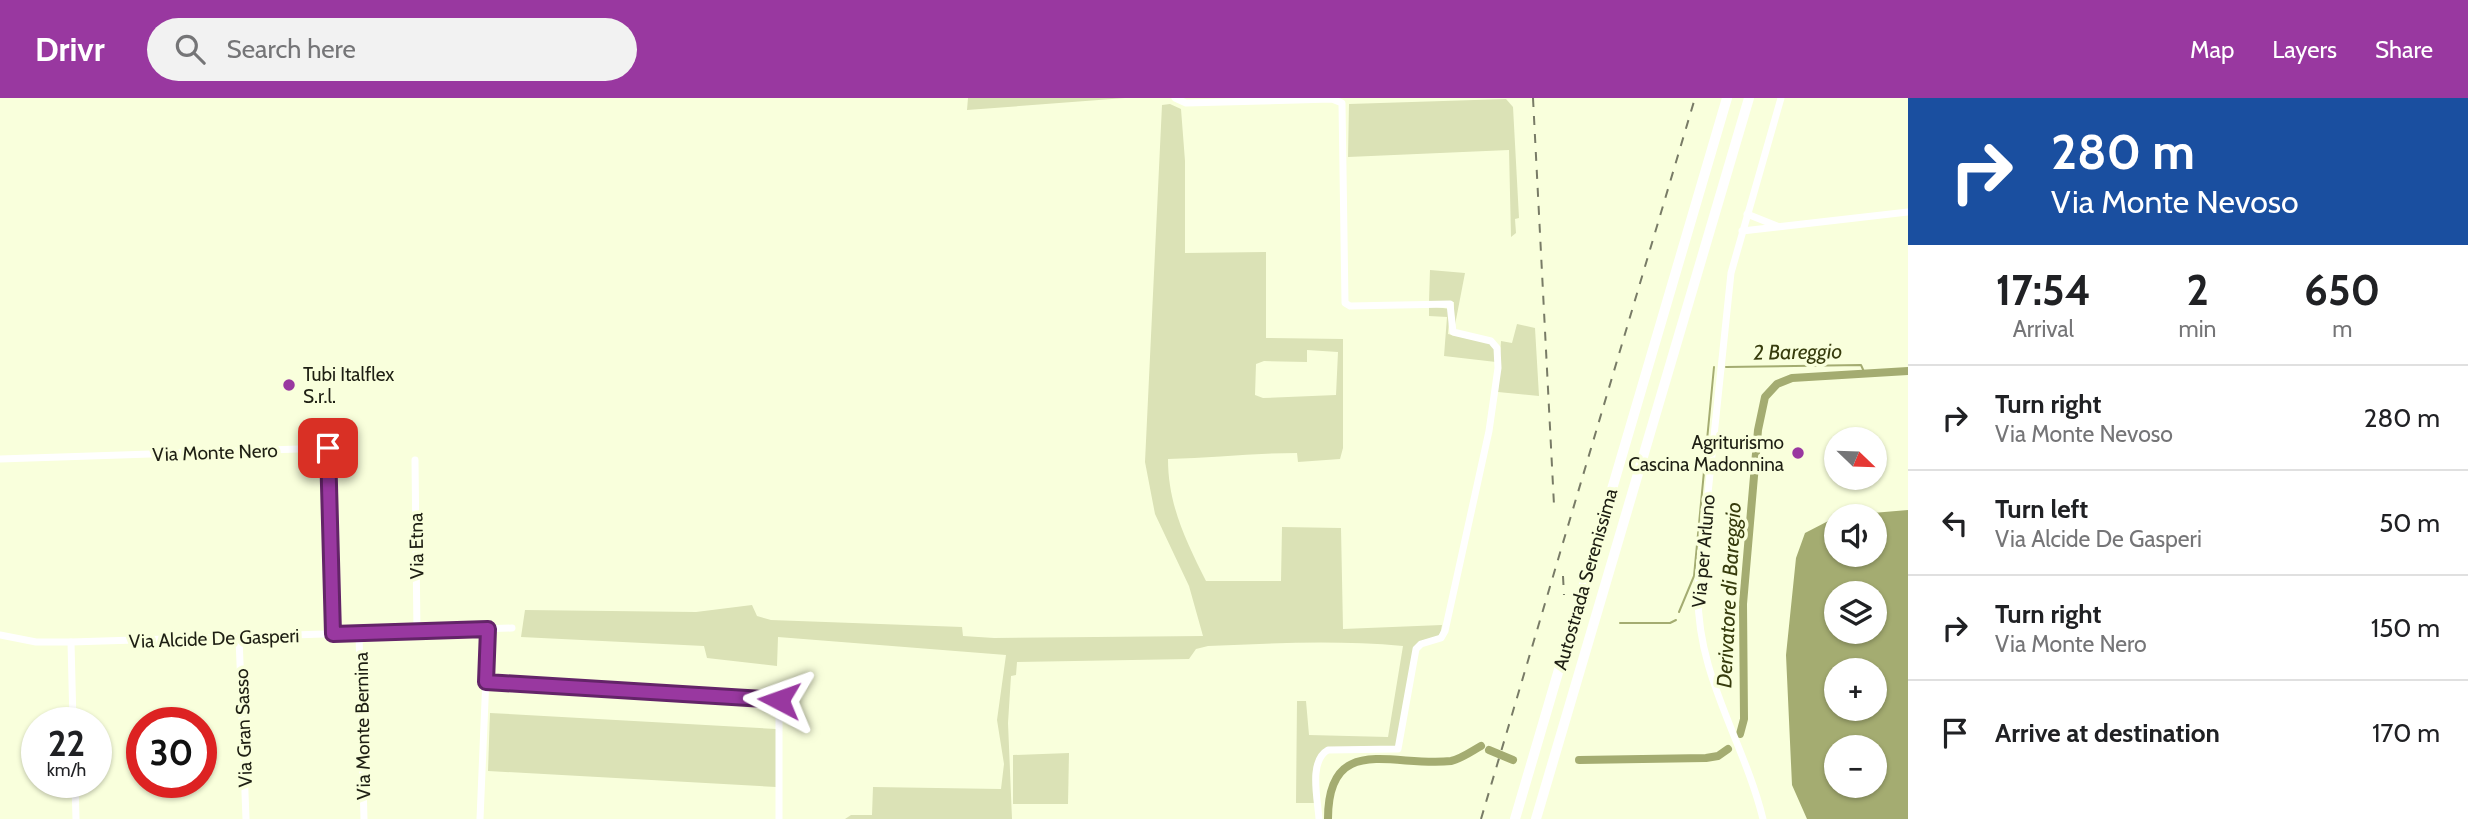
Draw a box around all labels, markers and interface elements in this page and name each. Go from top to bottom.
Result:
search box [147,18,637,81]
text: Drivr [35,29,105,69]
icon: search [171,30,209,68]
text: Search here [227,33,356,65]
text: Map [2190,35,2234,64]
text: Layers [2272,35,2337,64]
text: Share [2375,35,2433,64]
text: 280 m [2051,122,2195,181]
icon: right [1936,126,2027,217]
text: Via Monte Nevoso [2051,182,2299,221]
text: 17:54 [1996,264,2091,316]
text: 2 [2186,264,2209,316]
text: 650 [2304,264,2380,316]
text: Arrival [2013,315,2074,343]
text: min [2179,315,2216,343]
text: m [2332,315,2352,343]
water label: 2 Bareggio [1753,338,1842,365]
place label: Tubi Italflex S.r.l. [303,363,394,408]
marker: Tubi Italflex S.r.l. [281,377,297,393]
text: Turn right [1995,388,2101,420]
icon: right [1936,399,1974,437]
text: 280 m [2364,402,2440,434]
pin [298,418,358,478]
text: Via Monte Nevoso [1995,420,2173,448]
north arrow [1824,427,1886,490]
map controls [1824,427,1887,798]
icon: arrive [309,429,347,467]
place label: Agriturismo Cascina Madonnina [1628,431,1784,476]
street label: Via Monte Nero [152,439,278,466]
marker: Agriturismo Cascina Madonnina [1790,445,1806,461]
street label: Autostrada Serenissima [1549,486,1622,673]
street label: Via per Arluno [1687,493,1720,609]
text: Turn left [1995,493,2088,525]
water label: Derivatore di Bareggio [1711,502,1746,688]
button: sound [1824,504,1887,567]
icon: left [1936,504,1974,542]
text: 50 m [2379,507,2440,539]
street label: Via Etna [404,513,429,579]
text: Via Alcide De Gasperi [1995,525,2202,553]
button: layers [1824,581,1887,644]
text: Turn right [1995,598,2101,630]
icon: right [1936,609,1974,647]
text: 150 m [2371,612,2440,644]
street label: Via Alcide De Gasperi [128,624,300,653]
text: Via Monte Nero [1995,630,2147,658]
street label: Via Monte Bernina [350,652,375,800]
button: + [1824,658,1887,721]
position arrow [742,663,816,737]
street label: Via Gran Sasso [230,668,257,788]
speed limit sign: 30 [126,707,217,798]
icon: arrive [1936,714,1974,752]
text: Arrive at destination [1995,717,2220,749]
text: 170 m [2372,717,2440,749]
text: 22 [48,722,85,765]
button: − [1824,735,1887,798]
text: km/h [47,759,86,781]

